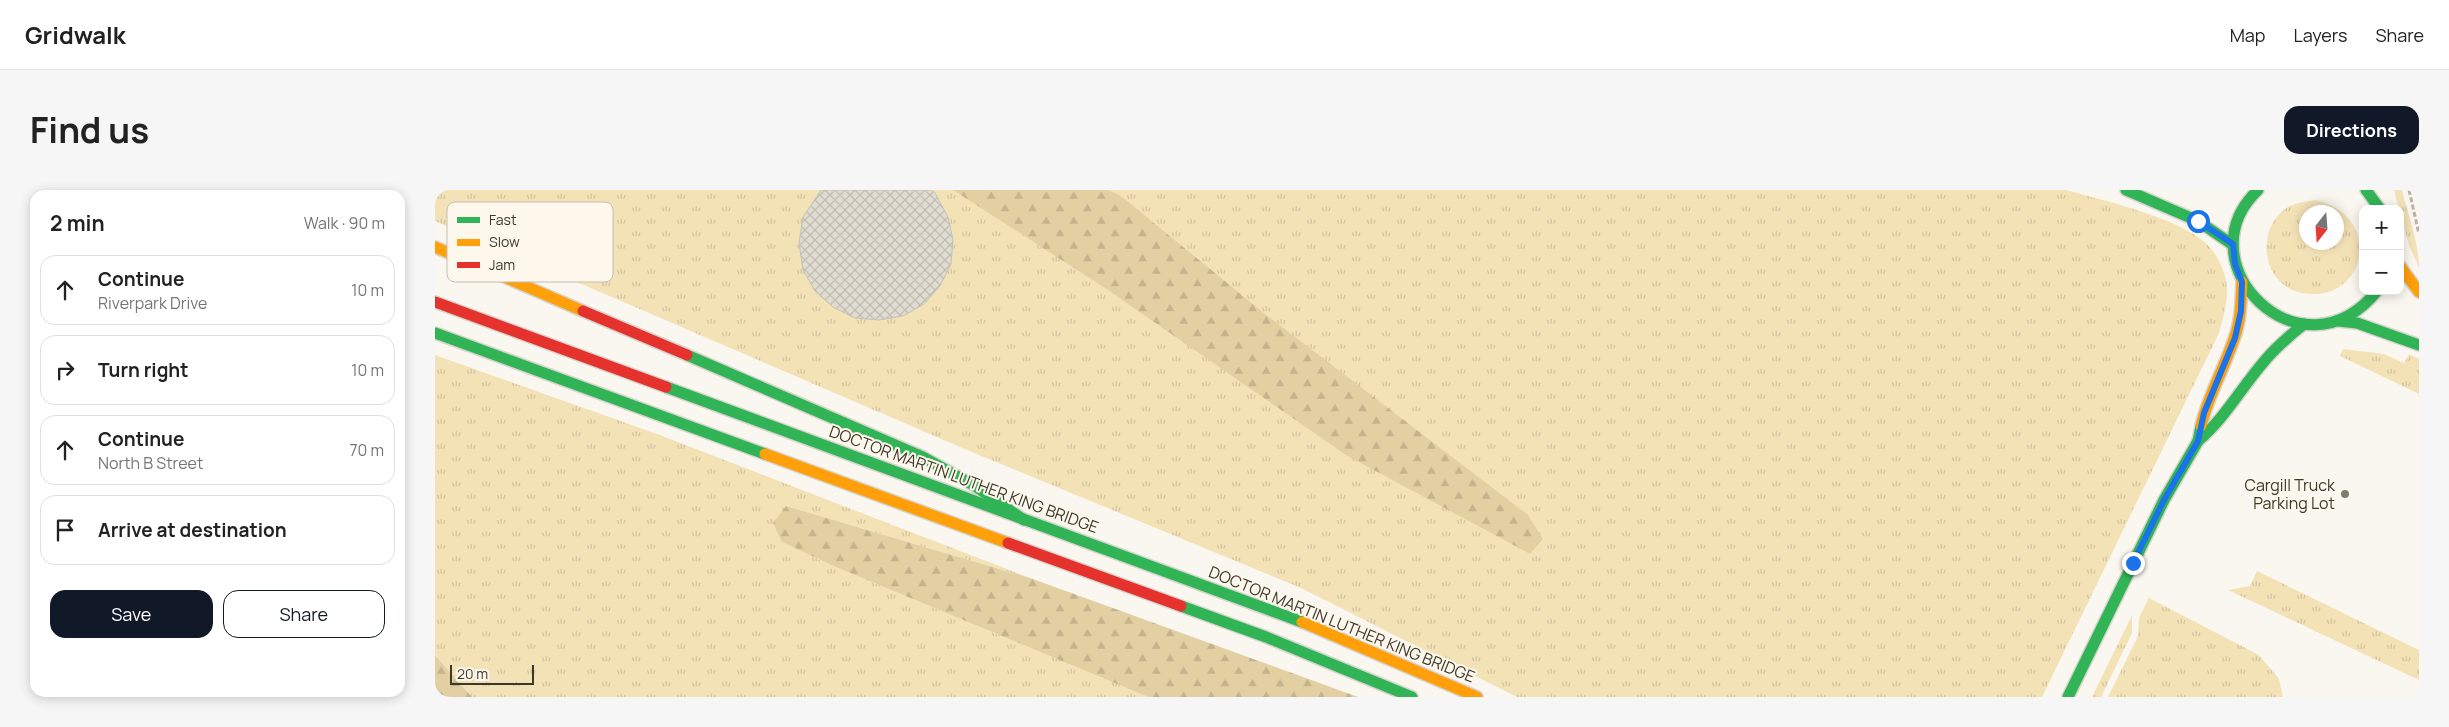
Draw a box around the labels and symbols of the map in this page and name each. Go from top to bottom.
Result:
legend [447,202,613,282]
north arrow [2299,205,2344,250]
text: Fast [489,210,517,229]
route start [2187,210,2210,233]
text: Slow [489,232,520,251]
text: Jam [489,255,515,274]
street label: DOCTOR MARTIN LUTHER KING BRIDGE [826,420,1102,538]
place label: Cargill Truck Parking Lot [2245,474,2336,514]
marker: Cargill Truck Parking Lot [2339,488,2351,500]
route end [2122,552,2145,575]
street label: DOCTOR MARTIN LUTHER KING BRIDGE [1206,560,1478,688]
scale bar [450,662,534,685]

